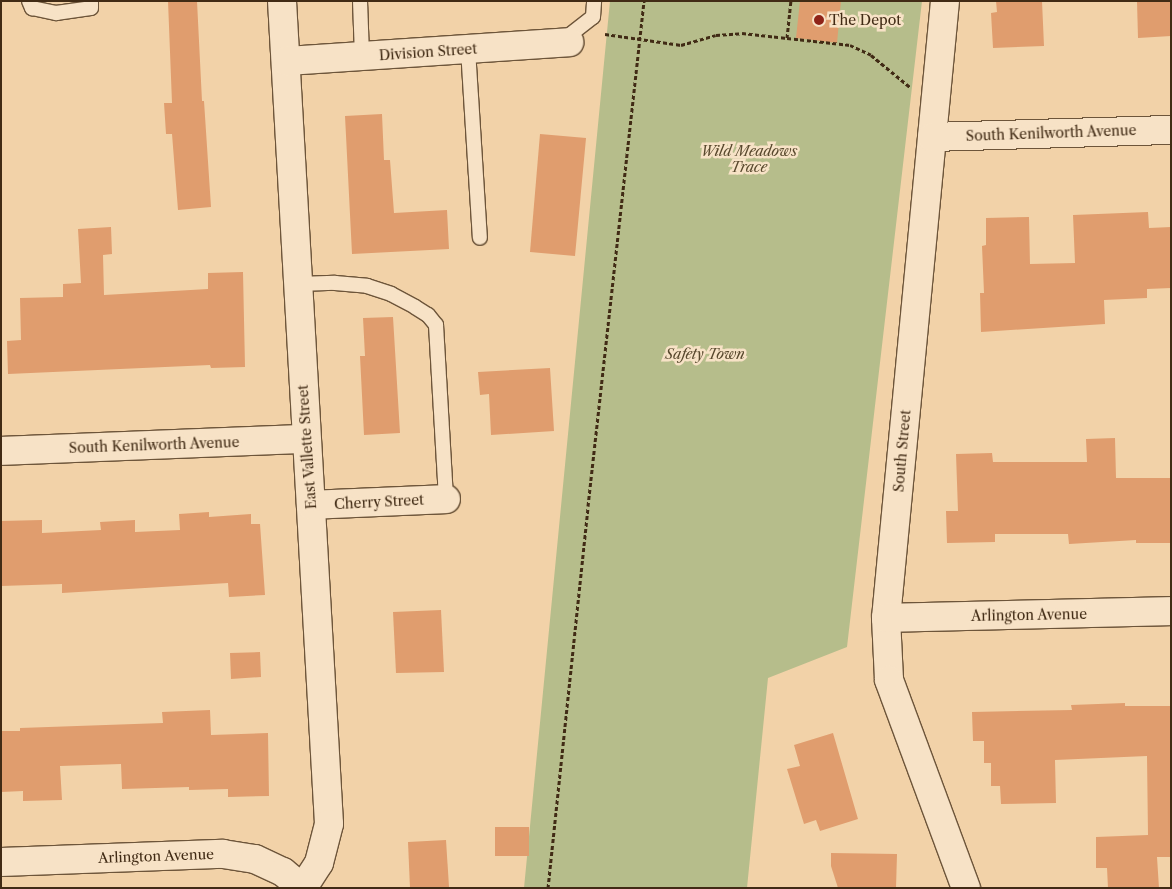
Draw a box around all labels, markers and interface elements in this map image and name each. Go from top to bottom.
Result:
place label: The Depot [829,12,901,28]
marker: The Depot [813,14,825,26]
street label: Division Street [378,40,478,64]
street label: South Kenilworth Avenue [965,122,1137,144]
park label: Wild Meadows Trace [701,143,797,176]
park label: Safety Town [665,346,745,362]
street label: East Vallette Street [294,384,320,510]
street label: South Street [890,409,914,493]
street label: South Kenilworth Avenue [68,434,240,456]
street label: Cherry Street [333,491,425,513]
street label: Arlington Avenue [971,606,1087,624]
street label: Arlington Avenue [97,846,215,866]

